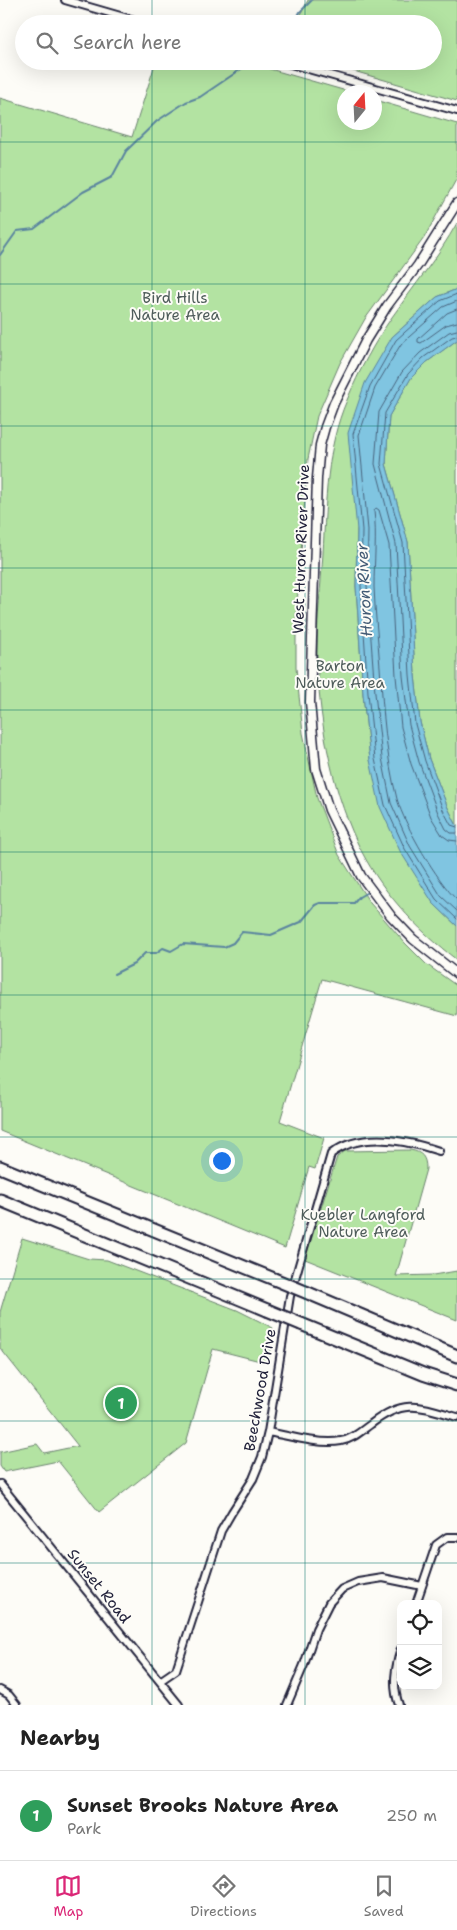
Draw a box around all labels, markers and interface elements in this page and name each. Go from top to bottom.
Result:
search box [15,15,442,70]
icon: search [33,29,61,57]
text: Search here [73,30,182,55]
north arrow [337,85,382,130]
park label: Bird Hills Nature Area [130,288,220,325]
street label: West Huron River Drive [288,464,314,634]
water label: Huron River [351,542,377,637]
park label: Barton Nature Area [295,656,385,693]
your location [209,1148,235,1174]
park label: Kuebler Langford Nature Area [301,1205,426,1242]
street label: Beechwood Drive [239,1327,281,1453]
pin: 1 [105,1384,137,1422]
street label: Sunset Road [63,1545,136,1628]
map controls [397,1600,442,1690]
button: locate [397,1600,442,1645]
button: layers [397,1645,442,1690]
text: Nearby [20,1724,100,1752]
text: Sunset Brooks Nature Area [67,1793,338,1818]
text: 1 [32,1805,40,1826]
text: 250 m [386,1805,437,1826]
text: Park [67,1818,101,1839]
tab: Map [53,1872,83,1920]
tab: Directions [190,1872,257,1920]
tab: Saved [364,1872,404,1920]

